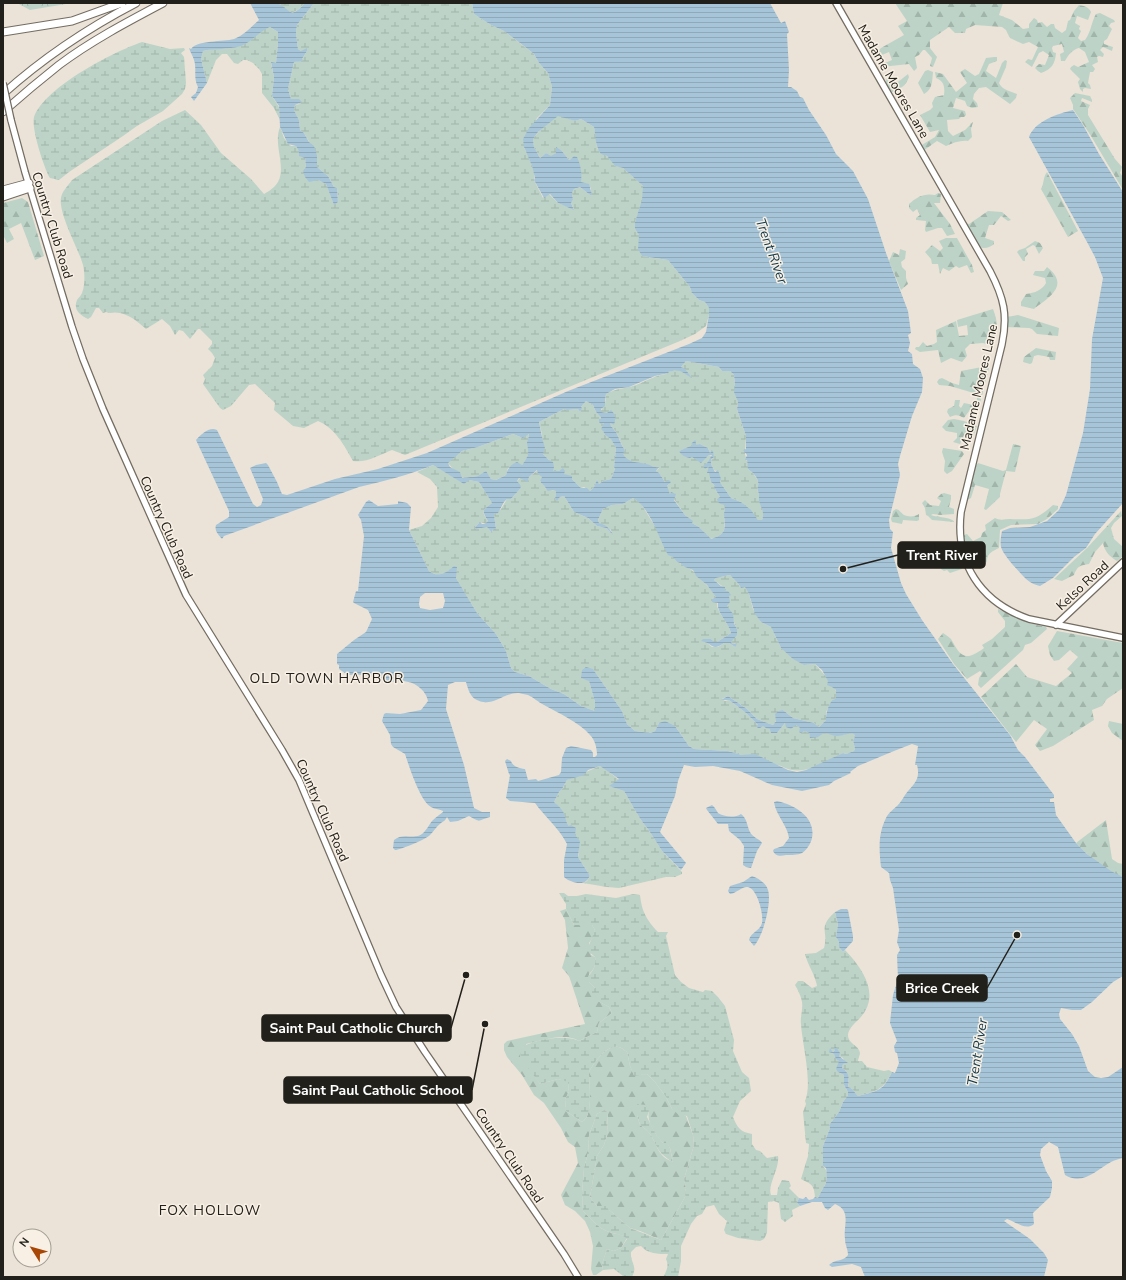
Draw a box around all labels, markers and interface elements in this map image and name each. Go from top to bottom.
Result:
street label: Madame Moores Lane [853,21,933,142]
street label: Country Club Road [27,170,77,281]
water label: Trent River [751,216,792,287]
street label: Madame Moores Lane [956,322,1002,452]
street label: Country Club Road [135,473,197,582]
callout: Trent River [898,542,985,568]
text: Trent River [906,546,978,565]
street label: Kelso Road [1053,557,1113,615]
district label: OLD TOWN HARBOR [250,669,404,688]
street label: Country Club Road [291,756,353,865]
callout: Brice Creek [897,975,987,1001]
text: Brice Creek [905,979,980,998]
callout: Saint Paul Catholic Church [262,1015,451,1041]
water label: Trent River [963,1016,992,1087]
text: Saint Paul Catholic Church [269,1019,443,1038]
callout: Saint Paul Catholic School [284,1077,472,1103]
text: Saint Paul Catholic School [292,1081,464,1100]
street label: Country Club Road [471,1105,548,1207]
district label: FOX HOLLOW [159,1201,261,1220]
north arrow [12,1228,52,1268]
text: N [16,1234,33,1250]

